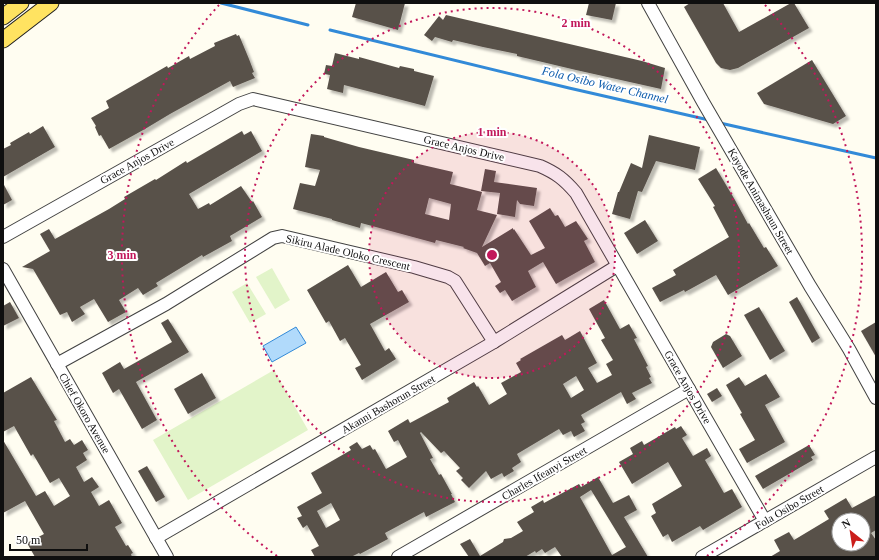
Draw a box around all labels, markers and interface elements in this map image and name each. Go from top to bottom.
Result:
text: 2 min [561,16,591,30]
water label: Fola Osibo Water Channel [539,63,670,107]
text: 1 min [477,125,507,139]
street label: Grace Anjos Drive [422,133,506,163]
street label: Grace Anjos Drive [98,136,176,186]
street label: Kayode Animashaun Street [726,146,796,256]
street label: Sikiru Alade Oloko Crescent [285,232,411,272]
text: 3 min [107,248,137,262]
centre of rings [485,248,499,262]
street label: Grace Anjos Drive [662,348,714,426]
street label: Chief Okoro Avenue [57,371,113,455]
street label: Akanni Bashorun Street [339,372,437,436]
street label: Charles Ifeanyi Street [499,444,589,502]
street label: Fola Osibo Street [753,483,825,531]
north arrow [831,512,871,552]
text: N [840,516,852,531]
scale bar [10,526,87,552]
text: 50 m [16,533,41,547]

